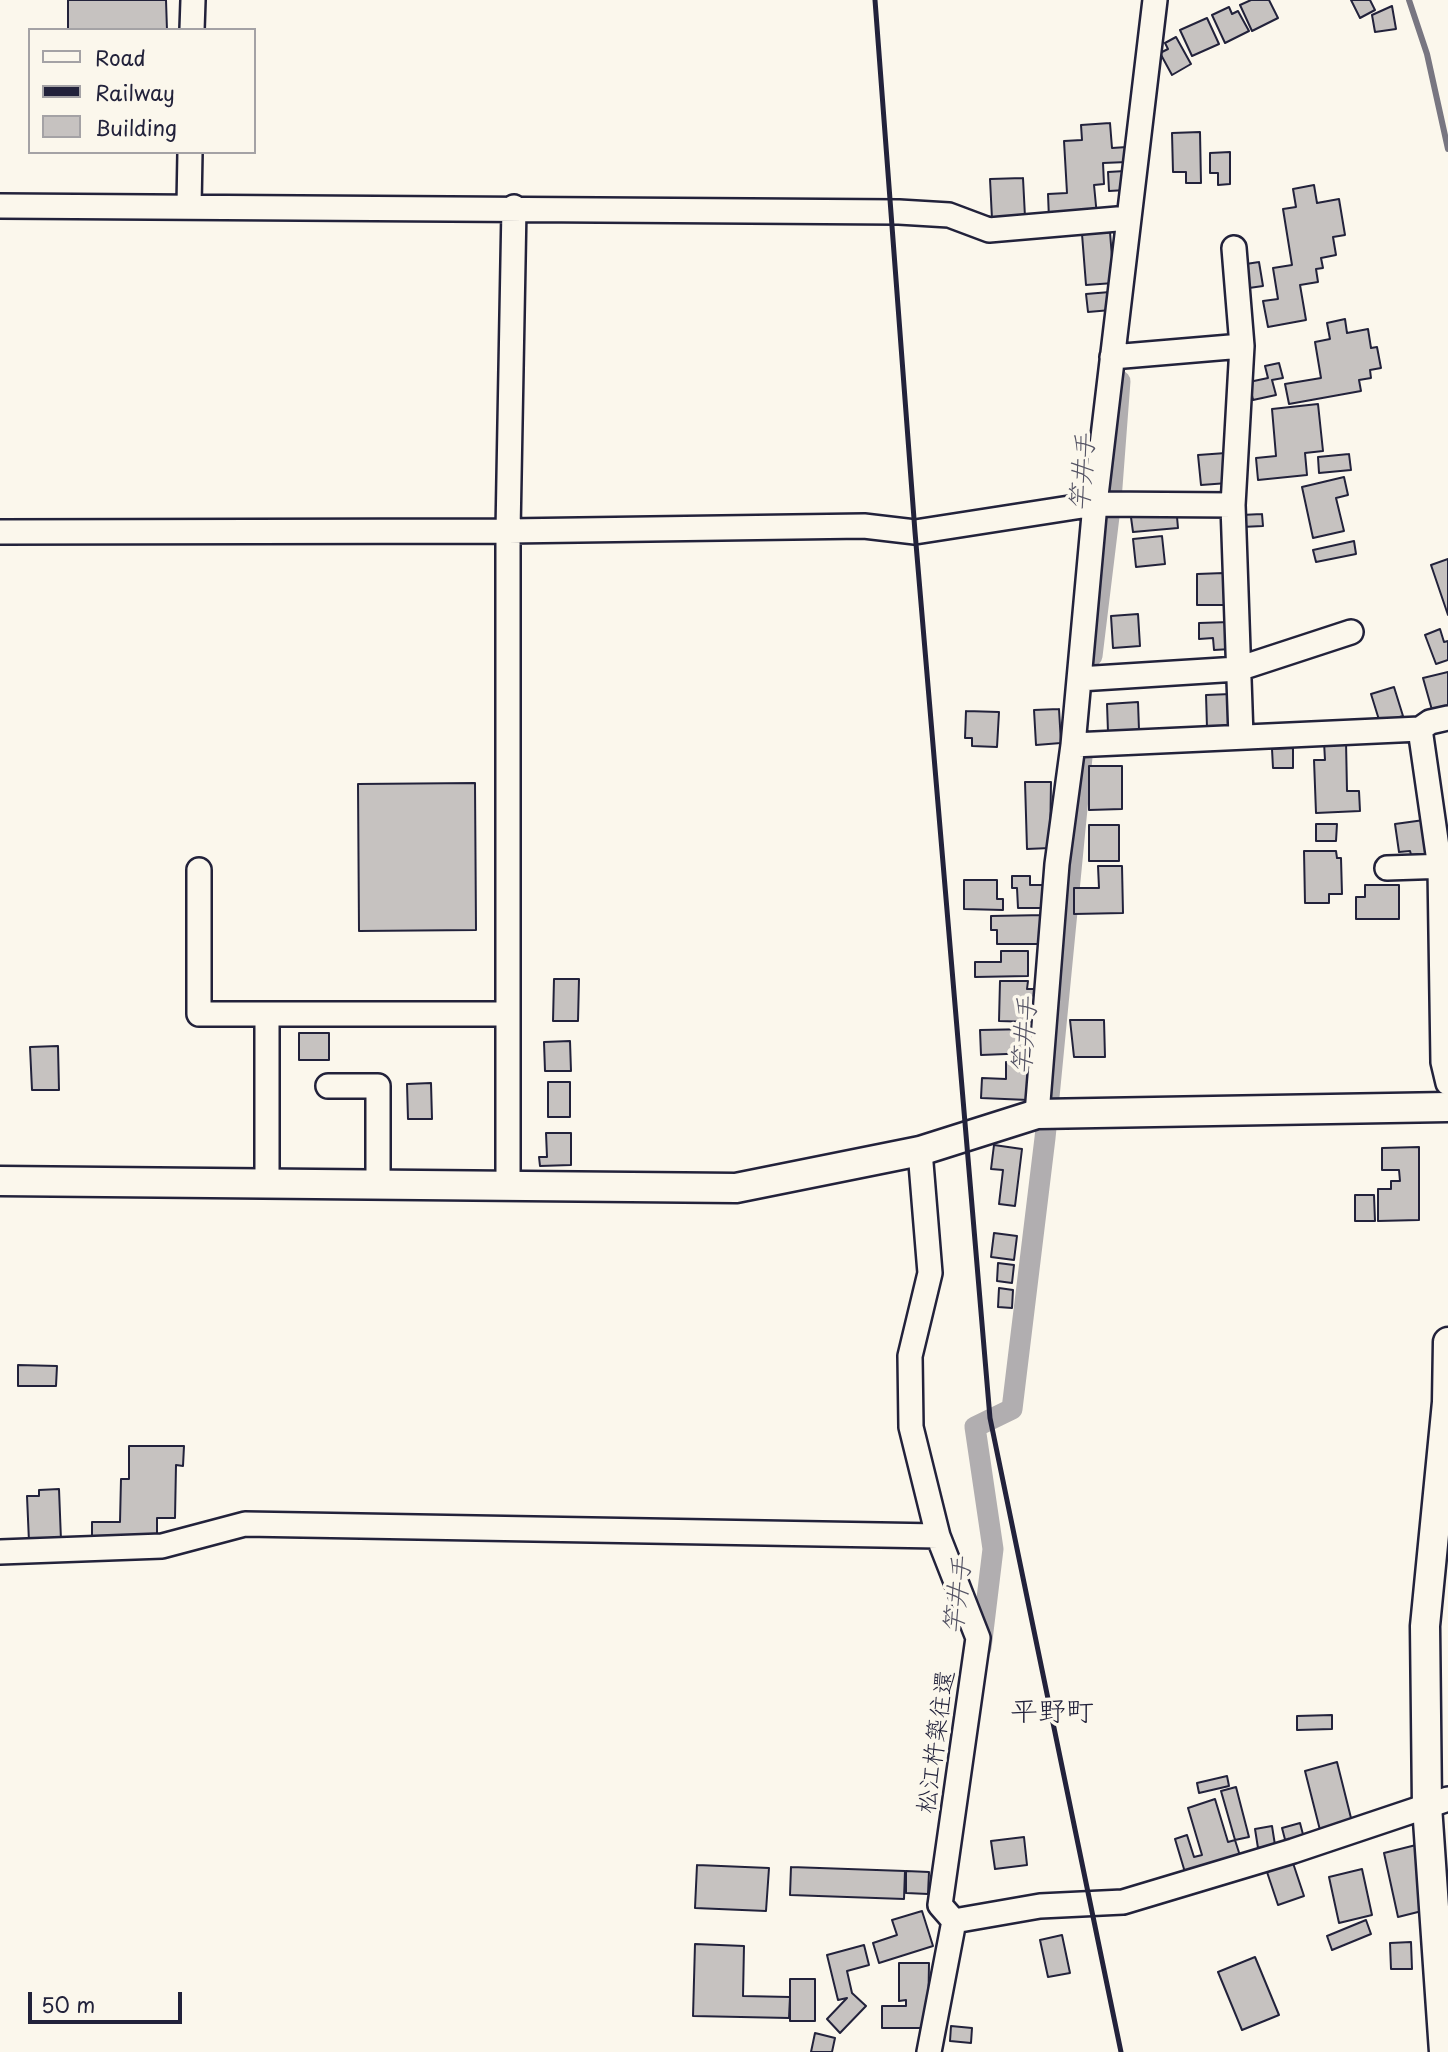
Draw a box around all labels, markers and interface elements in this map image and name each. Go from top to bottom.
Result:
legend [28,28,256,154]
text: Road [95,41,146,73]
text: Railway [95,76,175,108]
text: Building [95,111,177,143]
water label: 竿井手 [1065,433,1103,513]
water label: 竿井手 [1007,996,1045,1076]
water label: 竿井手 [939,1555,979,1637]
street label: 松江杵築往還 [913,1669,961,1815]
district label: 平野町 [1010,1696,1094,1730]
scale bar [32,1979,186,2023]
text: 50 m [41,1988,95,2020]

